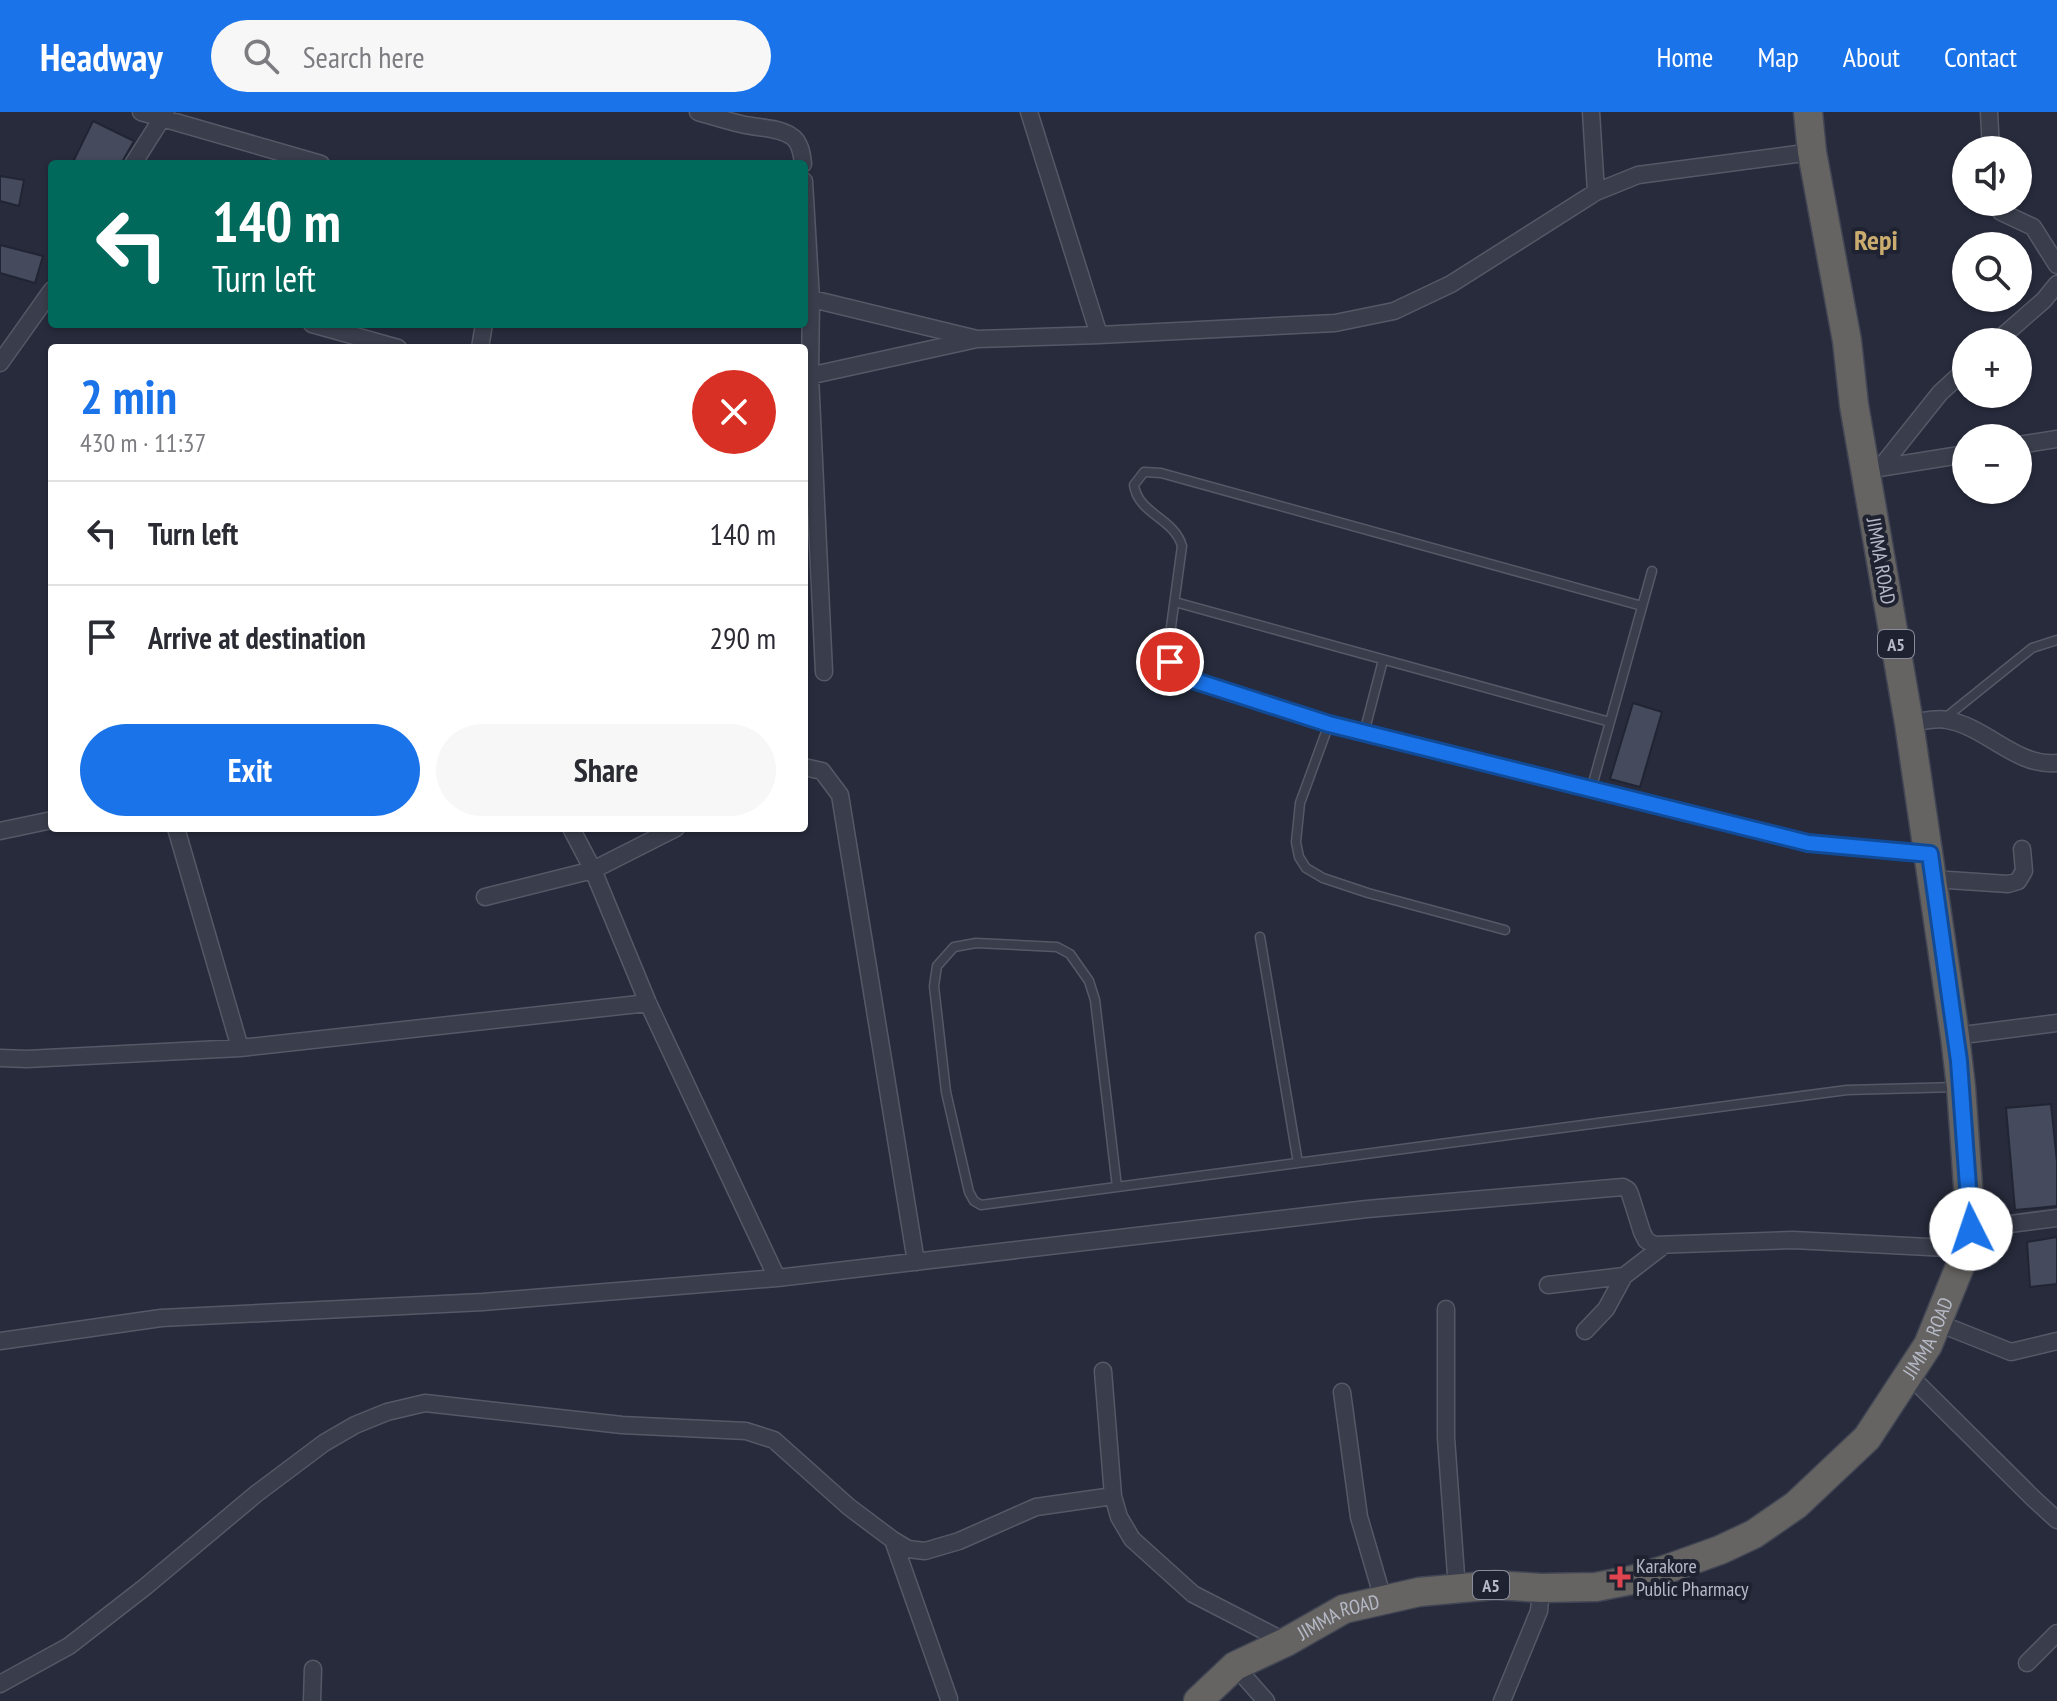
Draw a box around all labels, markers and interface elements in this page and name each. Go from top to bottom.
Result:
search box [211,20,771,92]
text: Headway [40,32,163,81]
icon: search [239,34,283,78]
text: Search here [303,37,425,76]
text: Home [1657,38,1713,75]
text: Map [1757,38,1799,75]
text: About [1843,38,1900,75]
text: Contact [1944,38,2017,75]
map controls [1952,136,2032,504]
button: sound [1952,136,2032,216]
text: 140 m [212,185,341,257]
icon: left [80,192,184,296]
district label: Repi [1854,221,1898,258]
button: search [1952,232,2032,312]
text: Turn left [212,255,316,302]
button: + [1952,328,2032,408]
text: 2 min [80,365,177,427]
button: close [692,370,776,454]
button: − [1952,424,2032,504]
text: 430 m · 11:37 [80,426,206,459]
icon: left [80,511,124,555]
text: Turn left [148,514,238,553]
text: 140 m [710,514,776,553]
street label: JIMMA ROAD [1860,515,1901,606]
icon: arrive [80,615,124,659]
text: Arrive at destination [148,618,366,657]
text: 290 m [710,618,776,657]
pin [1136,628,1204,696]
road number: A5 [1878,630,1914,658]
icon: arrive [1148,640,1192,684]
button: Exit [80,724,420,816]
button: Share [436,724,776,816]
position arrow [1929,1187,2013,1271]
street label: JIMMA ROAD [1896,1293,1959,1384]
place label: Karakore Public Pharmacy [1636,1553,1749,1602]
marker: Karakore Public Pharmacy [1611,1568,1629,1586]
road number: A5 [1473,1571,1509,1599]
street label: JIMMA ROAD [1292,1588,1382,1646]

